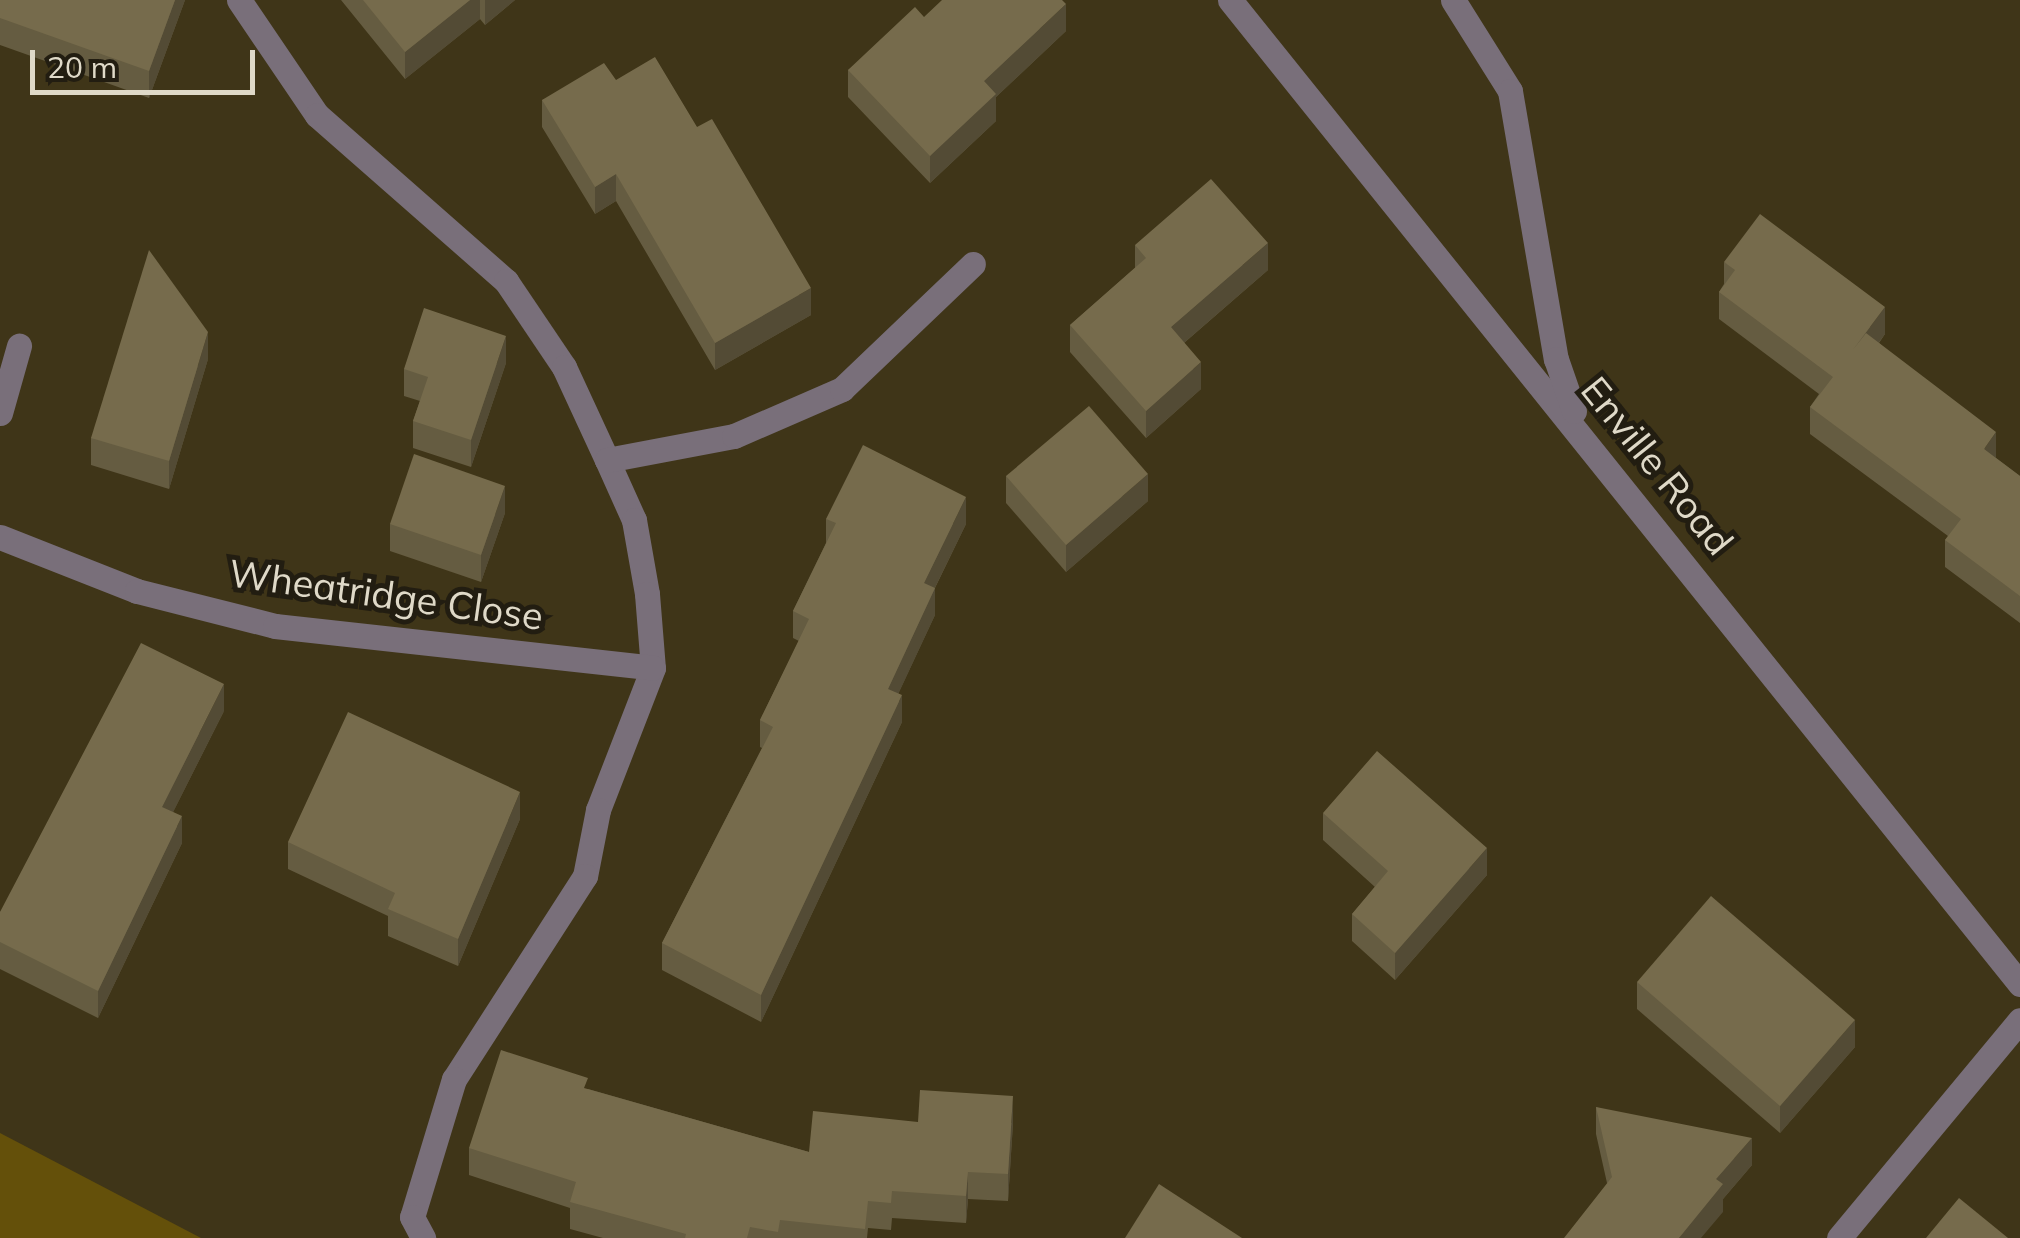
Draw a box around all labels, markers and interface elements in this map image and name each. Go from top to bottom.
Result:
scale bar [35,30,260,92]
text: 20 m [47,48,117,86]
street label: Enville Road [1571,368,1743,564]
street label: Wheatridge Close [226,550,546,640]

